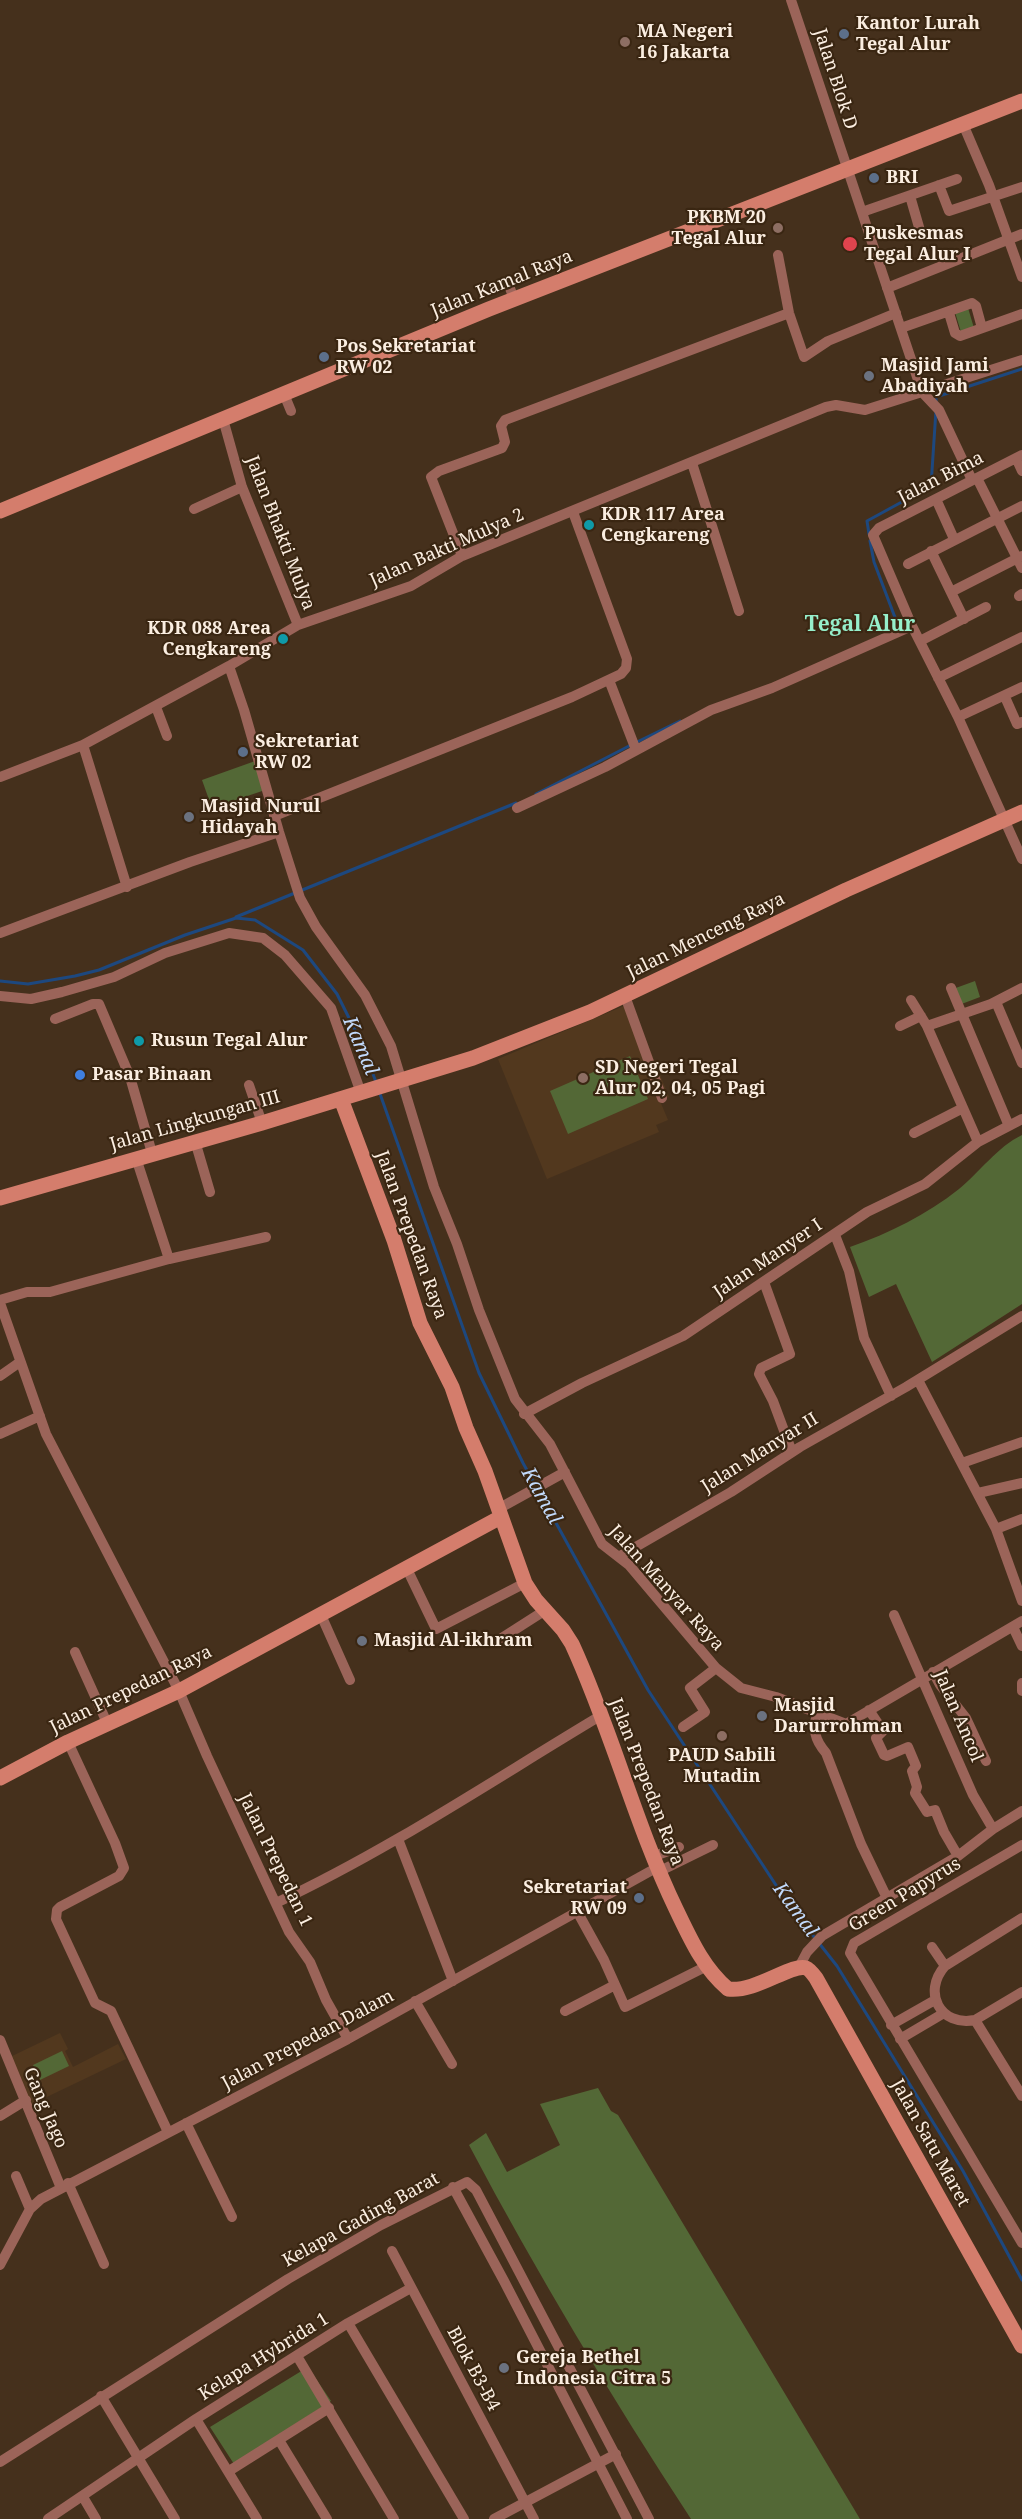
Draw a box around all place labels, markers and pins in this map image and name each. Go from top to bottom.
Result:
place label: Kantor Lurah Tegal Alur [856,13,980,56]
place label: MA Negeri 16 Jakarta [637,21,733,63]
marker: Kantor Lurah Tegal Alur [837,27,851,41]
marker: MA Negeri 16 Jakarta [618,35,632,49]
place label: BRI [886,167,918,189]
marker: BRI [867,171,881,185]
place label: PKBM 20 Tegal Alur [671,207,766,250]
marker: PKBM 20 Tegal Alur [771,221,785,235]
place label: Puskesmas Tegal Alur I [864,223,970,266]
marker: Puskesmas Tegal Alur I [841,235,859,253]
place label: Pos Sekretariat RW 02 [336,336,476,378]
marker: Pos Sekretariat RW 02 [317,350,331,364]
place label: Masjid Jami Abadiyah [881,355,989,398]
marker: Masjid Jami Abadiyah [862,369,876,383]
place label: KDR 117 Area Cengkareng [601,504,725,546]
marker: KDR 117 Area Cengkareng [582,518,596,532]
place label: KDR 088 Area Cengkareng [147,618,271,660]
marker: KDR 088 Area Cengkareng [276,632,290,646]
place label: Sekretariat RW 02 [255,731,359,774]
marker: Sekretariat RW 02 [236,745,250,759]
place label: Masjid Nurul Hidayah [201,796,320,838]
marker: Masjid Nurul Hidayah [182,810,196,824]
place label: Rusun Tegal Alur [151,1030,308,1052]
marker: Rusun Tegal Alur [132,1034,146,1048]
place label: SD Negeri Tegal Alur 02, 04, 05 Pagi [595,1057,765,1100]
place label: Pasar Binaan [92,1064,212,1086]
marker: Pasar Binaan [73,1068,87,1082]
marker: SD Negeri Tegal Alur 02, 04, 05 Pagi [576,1071,590,1085]
place label: Masjid Al-ikhram [374,1630,532,1652]
marker: Masjid Al-ikhram [355,1634,369,1648]
place label: Masjid Darurrohman [774,1695,902,1738]
marker: Masjid Darurrohman [755,1709,769,1723]
marker: PAUD Sabili Mutadin [715,1729,729,1743]
place label: PAUD Sabili Mutadin [668,1745,776,1788]
place label: Sekretariat RW 09 [523,1877,627,1920]
marker: Sekretariat RW 09 [632,1891,646,1905]
place label: Gereja Bethel Indonesia Citra 5 [516,2347,671,2390]
marker: Gereja Bethel Indonesia Citra 5 [497,2361,511,2375]

